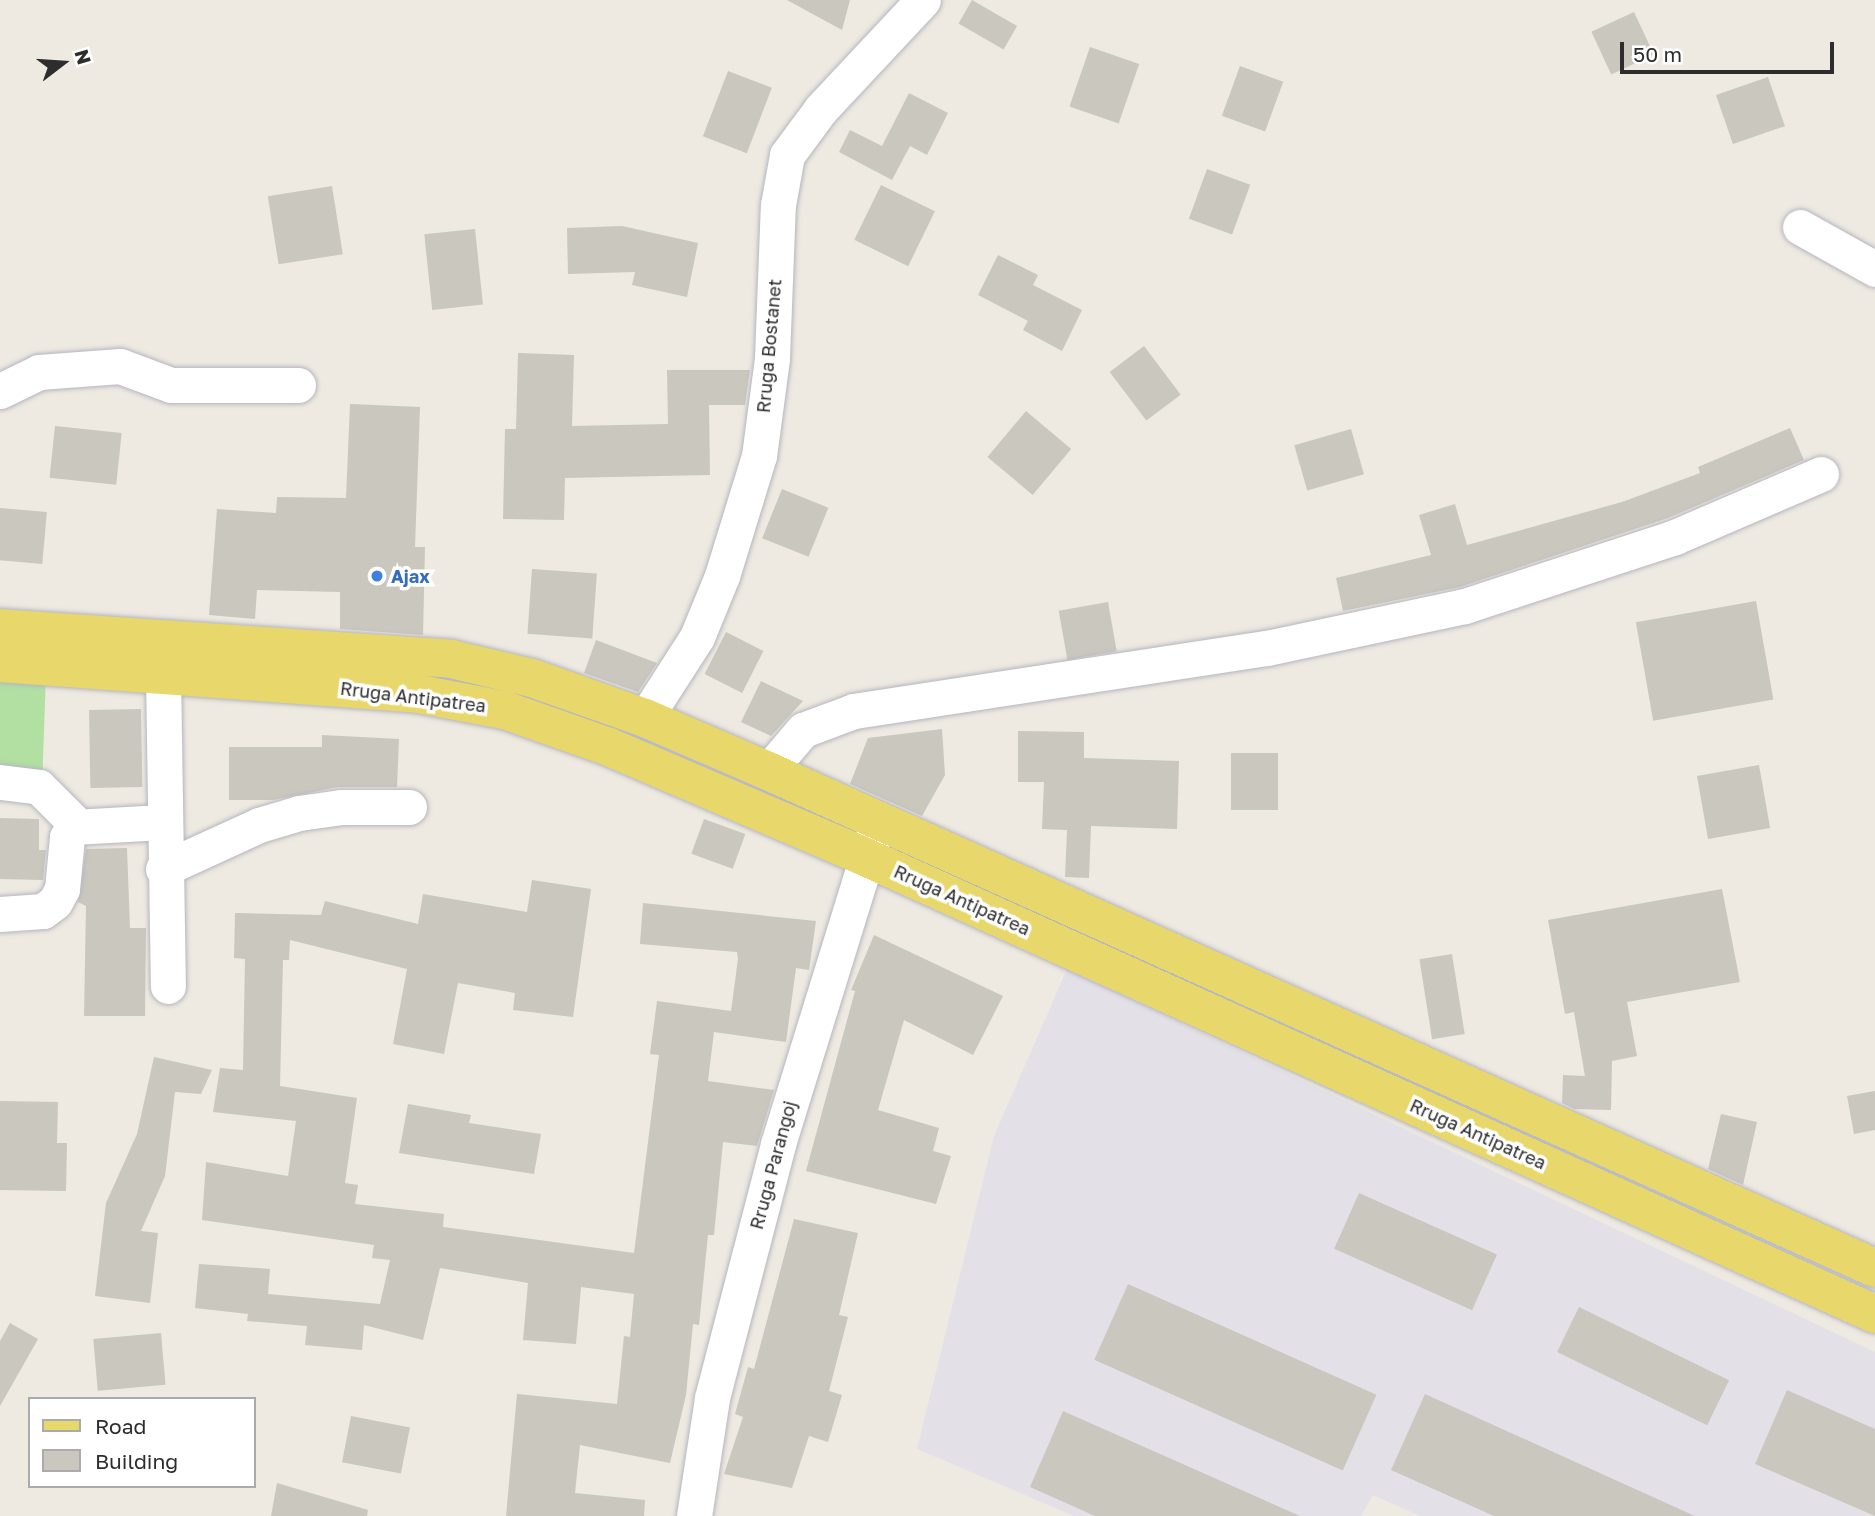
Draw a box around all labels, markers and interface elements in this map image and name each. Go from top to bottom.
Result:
north arrow [28,28,98,98]
scale bar [1623,28,1836,72]
text: 50 m [1633,41,1682,67]
text: N [70,46,97,67]
street label: Rruga Bostanet [752,278,786,414]
place label: Ajax [391,565,430,587]
marker: Ajax [369,568,385,584]
street label: Rruga Antipatrea [339,677,487,717]
street label: Rruga Antipatrea [891,860,1033,940]
street label: Rruga Antipatrea [1407,1094,1549,1174]
street label: Rruga Parangoj [745,1098,801,1232]
legend [28,1397,256,1488]
text: Road [95,1413,146,1439]
text: Building [95,1448,178,1474]

